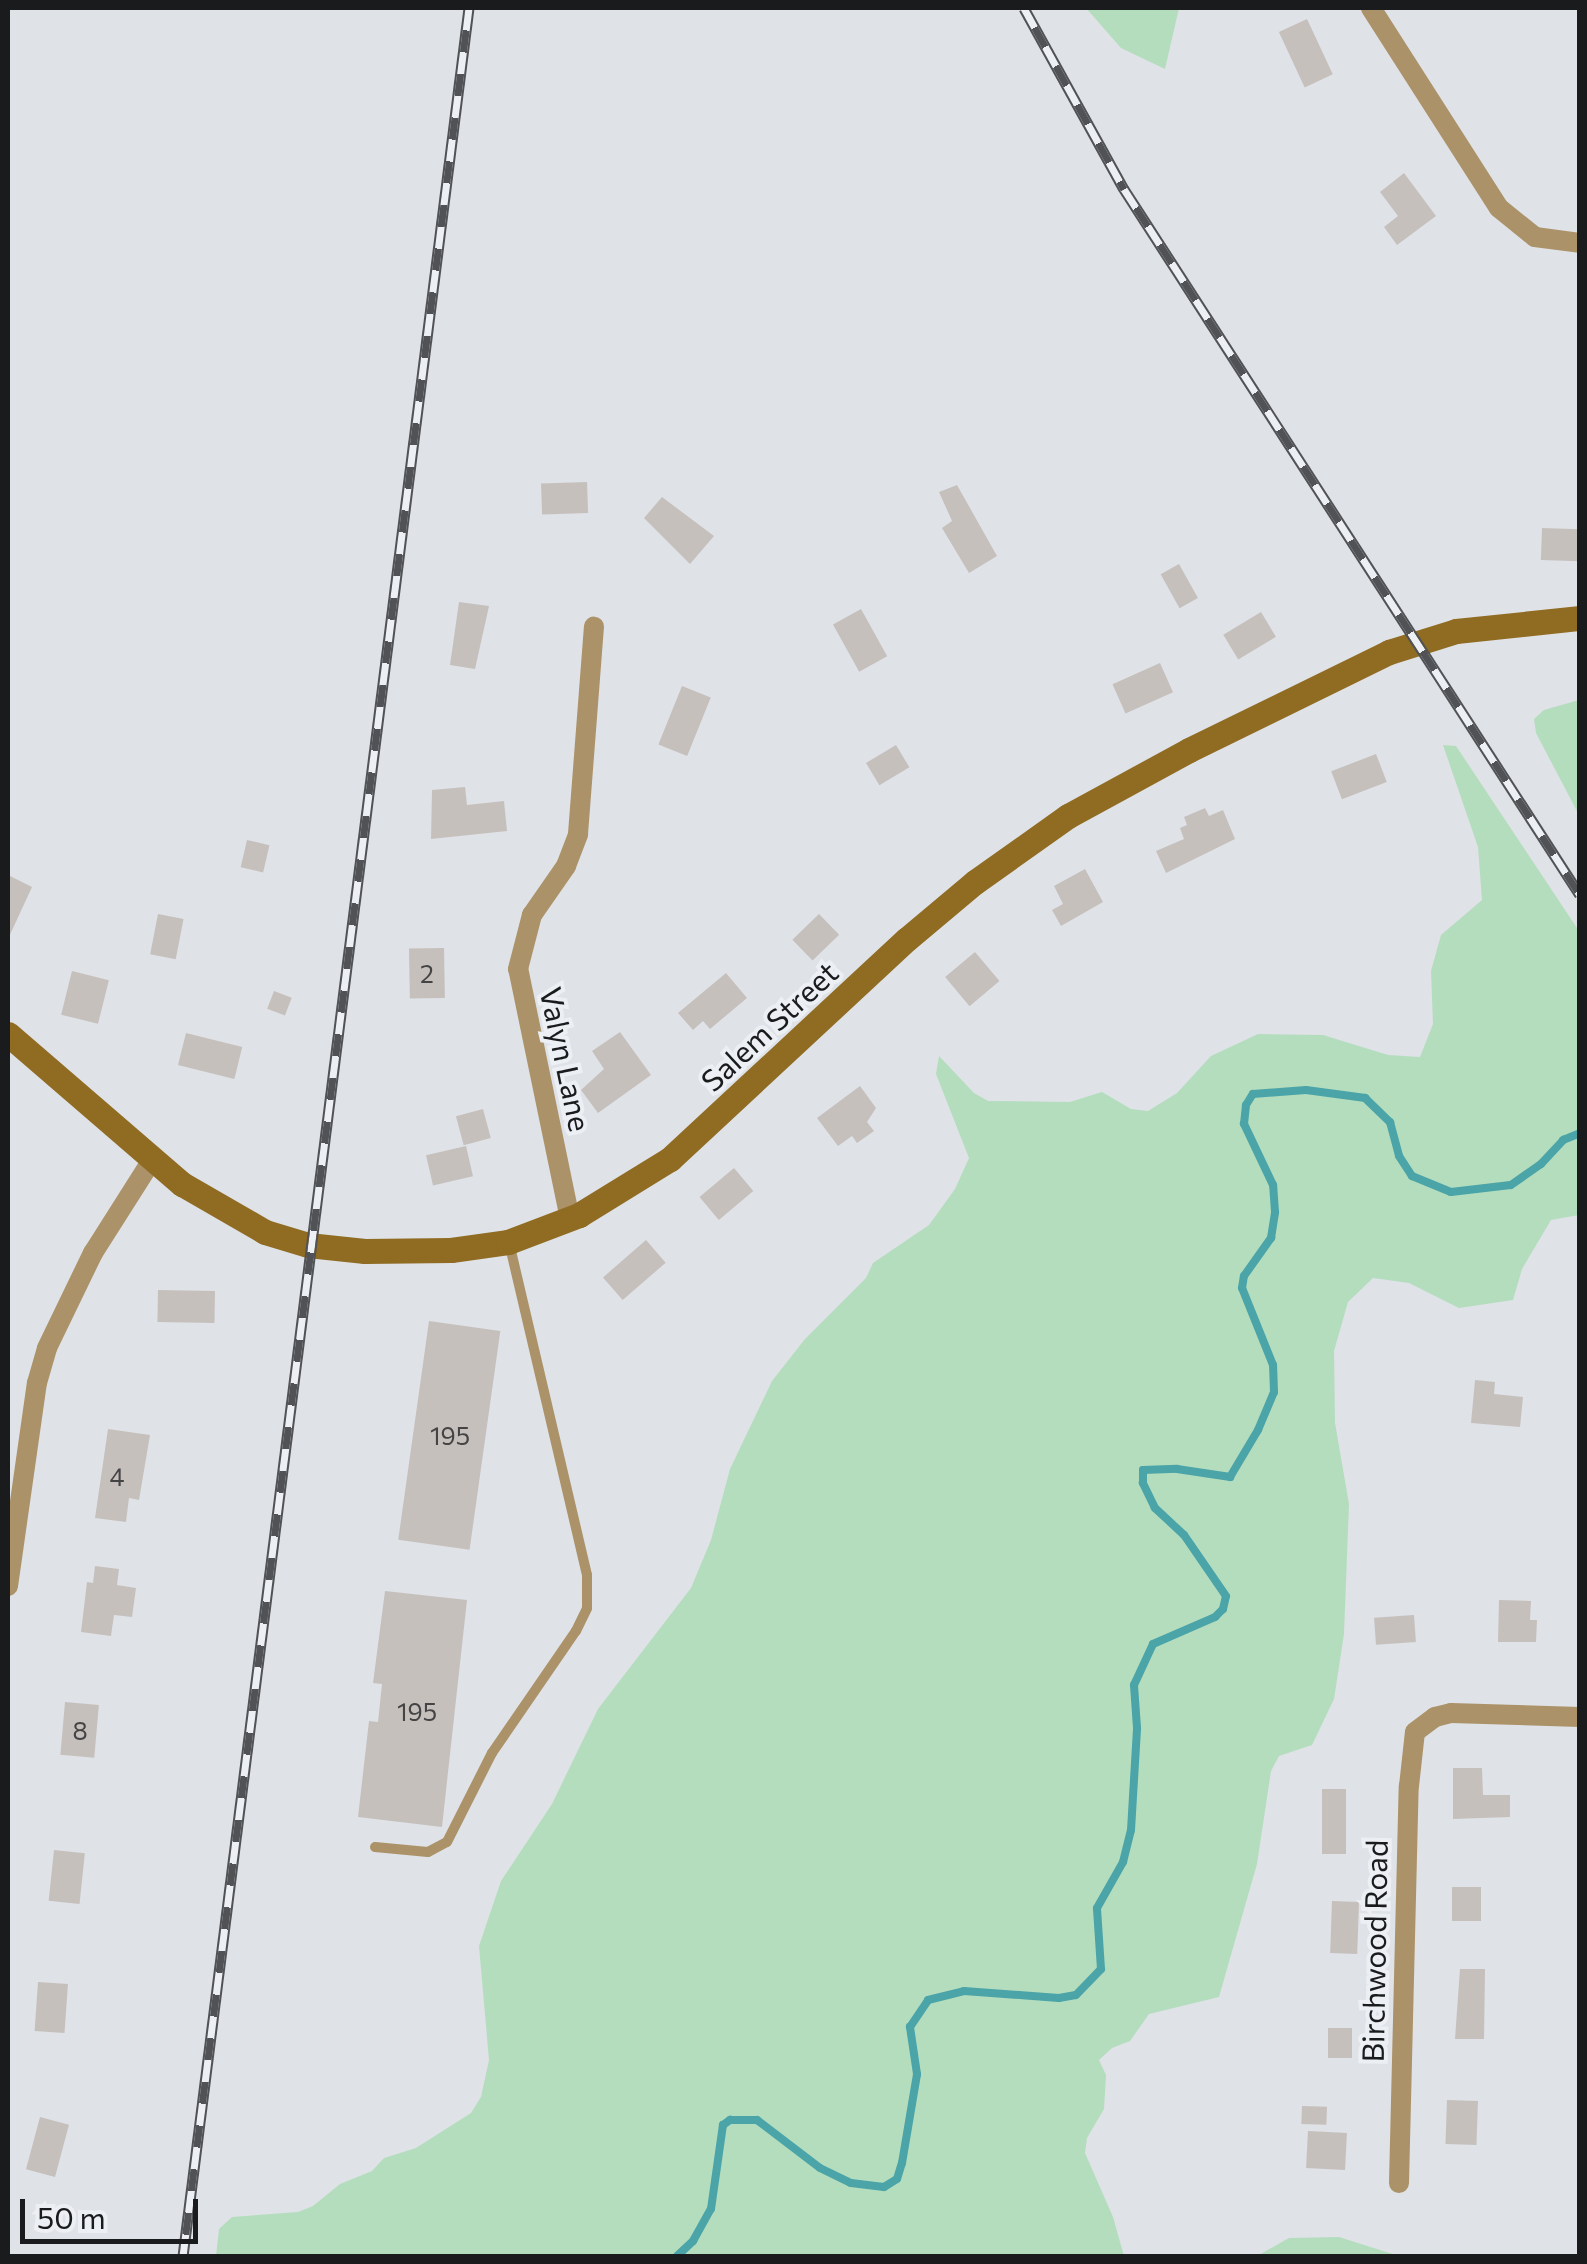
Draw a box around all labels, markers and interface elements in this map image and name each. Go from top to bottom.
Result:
street label: Salem Street [693,954,845,1098]
house number: 2 [420,958,434,988]
street label: Valyn Lane [533,984,599,1134]
house number: 195 [430,1420,470,1450]
house number: 4 [110,1461,124,1491]
house number: 195 [397,1696,437,1726]
house number: 8 [72,1715,88,1745]
street label: Birchwood Road [1354,1839,1394,2063]
scale bar [25,2179,202,2241]
text: 50 m [37,2198,106,2235]

